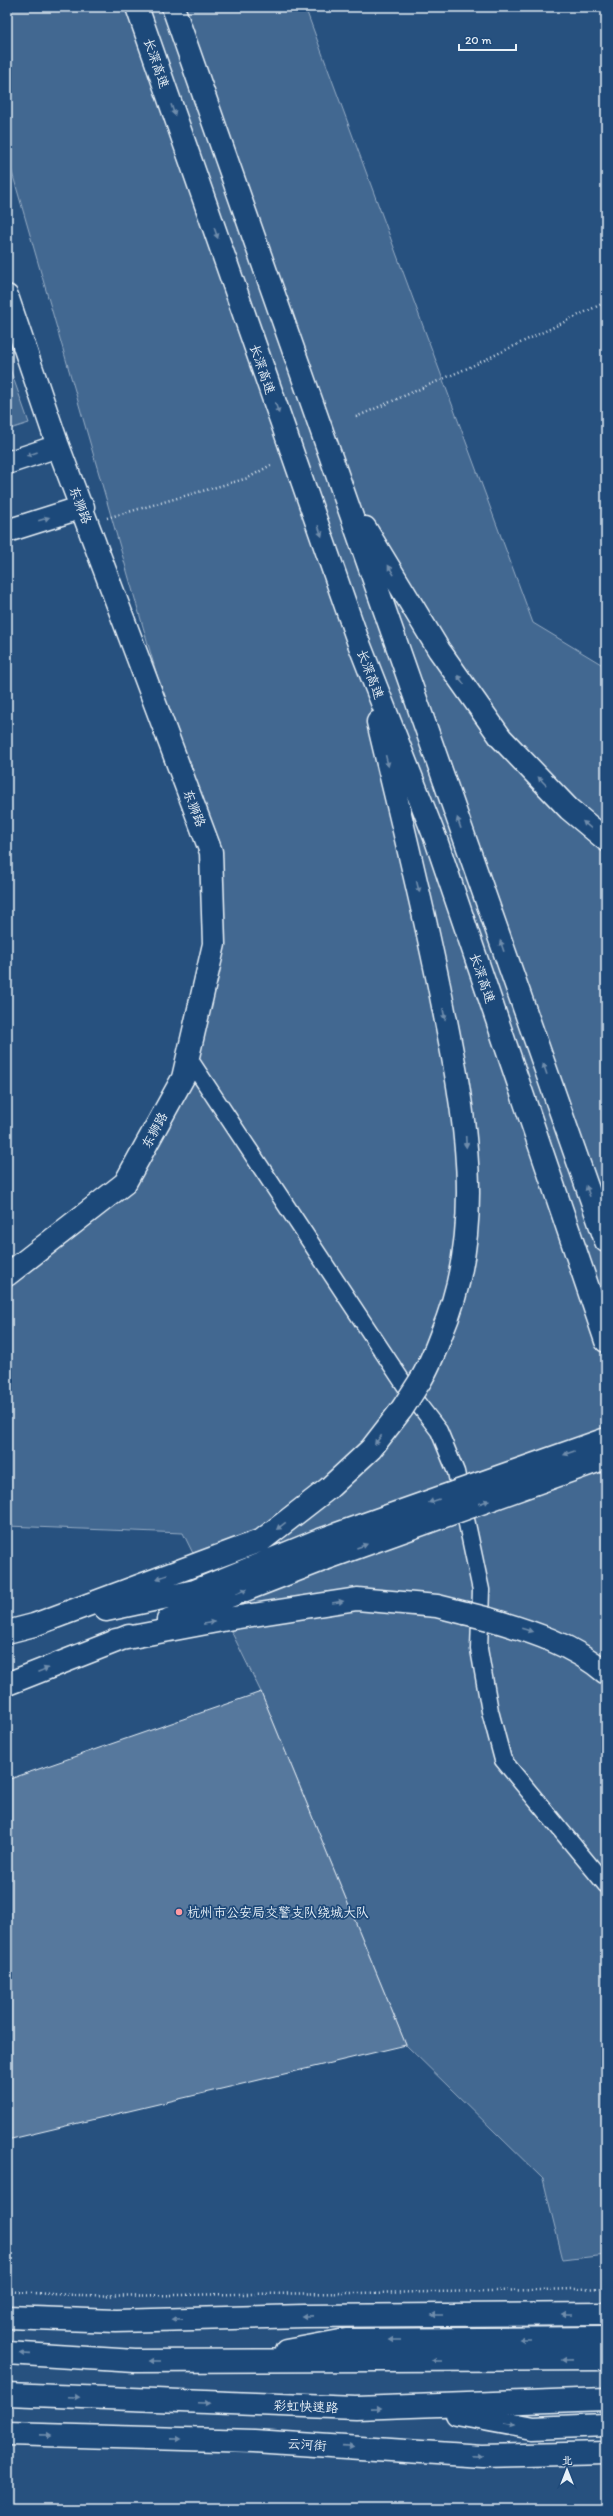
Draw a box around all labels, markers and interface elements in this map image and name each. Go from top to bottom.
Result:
scale bar [459,26,516,52]
text: 20 m [465,33,492,47]
street label: 长深高速 [141,36,172,90]
one-way arrow [170,104,176,116]
one-way arrow [213,227,219,239]
street label: 长深高速 [247,342,278,396]
one-way arrow [274,403,280,415]
one-way arrow [26,451,38,457]
street label: 东狮路 [67,484,95,526]
one-way arrow [39,516,51,522]
one-way arrow [317,525,323,537]
one-way arrow [387,565,395,575]
street label: 长深高速 [354,647,387,701]
one-way arrow [457,675,465,685]
one-way arrow [385,755,391,767]
one-way arrow [537,776,547,786]
street label: 东狮路 [181,787,209,829]
one-way arrow [456,817,462,829]
one-way arrow [582,820,593,829]
one-way arrow [415,881,421,893]
one-way arrow [499,940,505,952]
street label: 长深高速 [467,951,498,1005]
one-way arrow [442,1008,448,1020]
one-way arrow [542,1062,548,1074]
street label: 东狮路 [138,1110,170,1151]
one-way arrow [463,1136,470,1148]
one-way arrow [585,1185,591,1197]
one-way arrow [374,1435,382,1445]
one-way arrow [563,1450,575,1456]
one-way arrow [427,1498,439,1504]
one-way arrow [479,1499,491,1505]
one-way arrow [275,1521,286,1530]
one-way arrow [356,1543,368,1549]
one-way arrow [156,1575,168,1581]
one-way arrow [237,1588,249,1594]
one-way arrow [332,1599,344,1605]
one-way arrow [203,1620,215,1626]
one-way arrow [521,1627,533,1633]
one-way arrow [38,1666,50,1672]
place label: 杭州市公安局交警支队绕城大队 [187,1905,369,1920]
marker: 杭州市公安局交警支队绕城大队 [174,1907,184,1917]
one-way arrow [560,2311,573,2317]
one-way arrow [430,2312,443,2318]
one-way arrow [300,2313,313,2319]
one-way arrow [170,2316,183,2322]
one-way arrow [389,2336,401,2343]
one-way arrow [518,2336,531,2342]
one-way arrow [19,2351,31,2358]
one-way arrow [560,2357,573,2363]
one-way arrow [148,2358,161,2364]
one-way arrow [430,2358,443,2364]
one-way arrow [68,2394,81,2400]
street label: 彩虹快速路 [273,2398,339,2415]
one-way arrow [198,2399,210,2406]
one-way arrow [370,2405,383,2411]
one-way arrow [504,2421,516,2427]
one-way arrow [40,2432,53,2438]
one-way arrow [170,2435,182,2442]
street label: 云河街 [287,2436,327,2453]
one-way arrow [342,2443,354,2450]
north arrow [547,2450,587,2490]
one-way arrow [471,2452,483,2459]
text: 北 [562,2454,573,2467]

